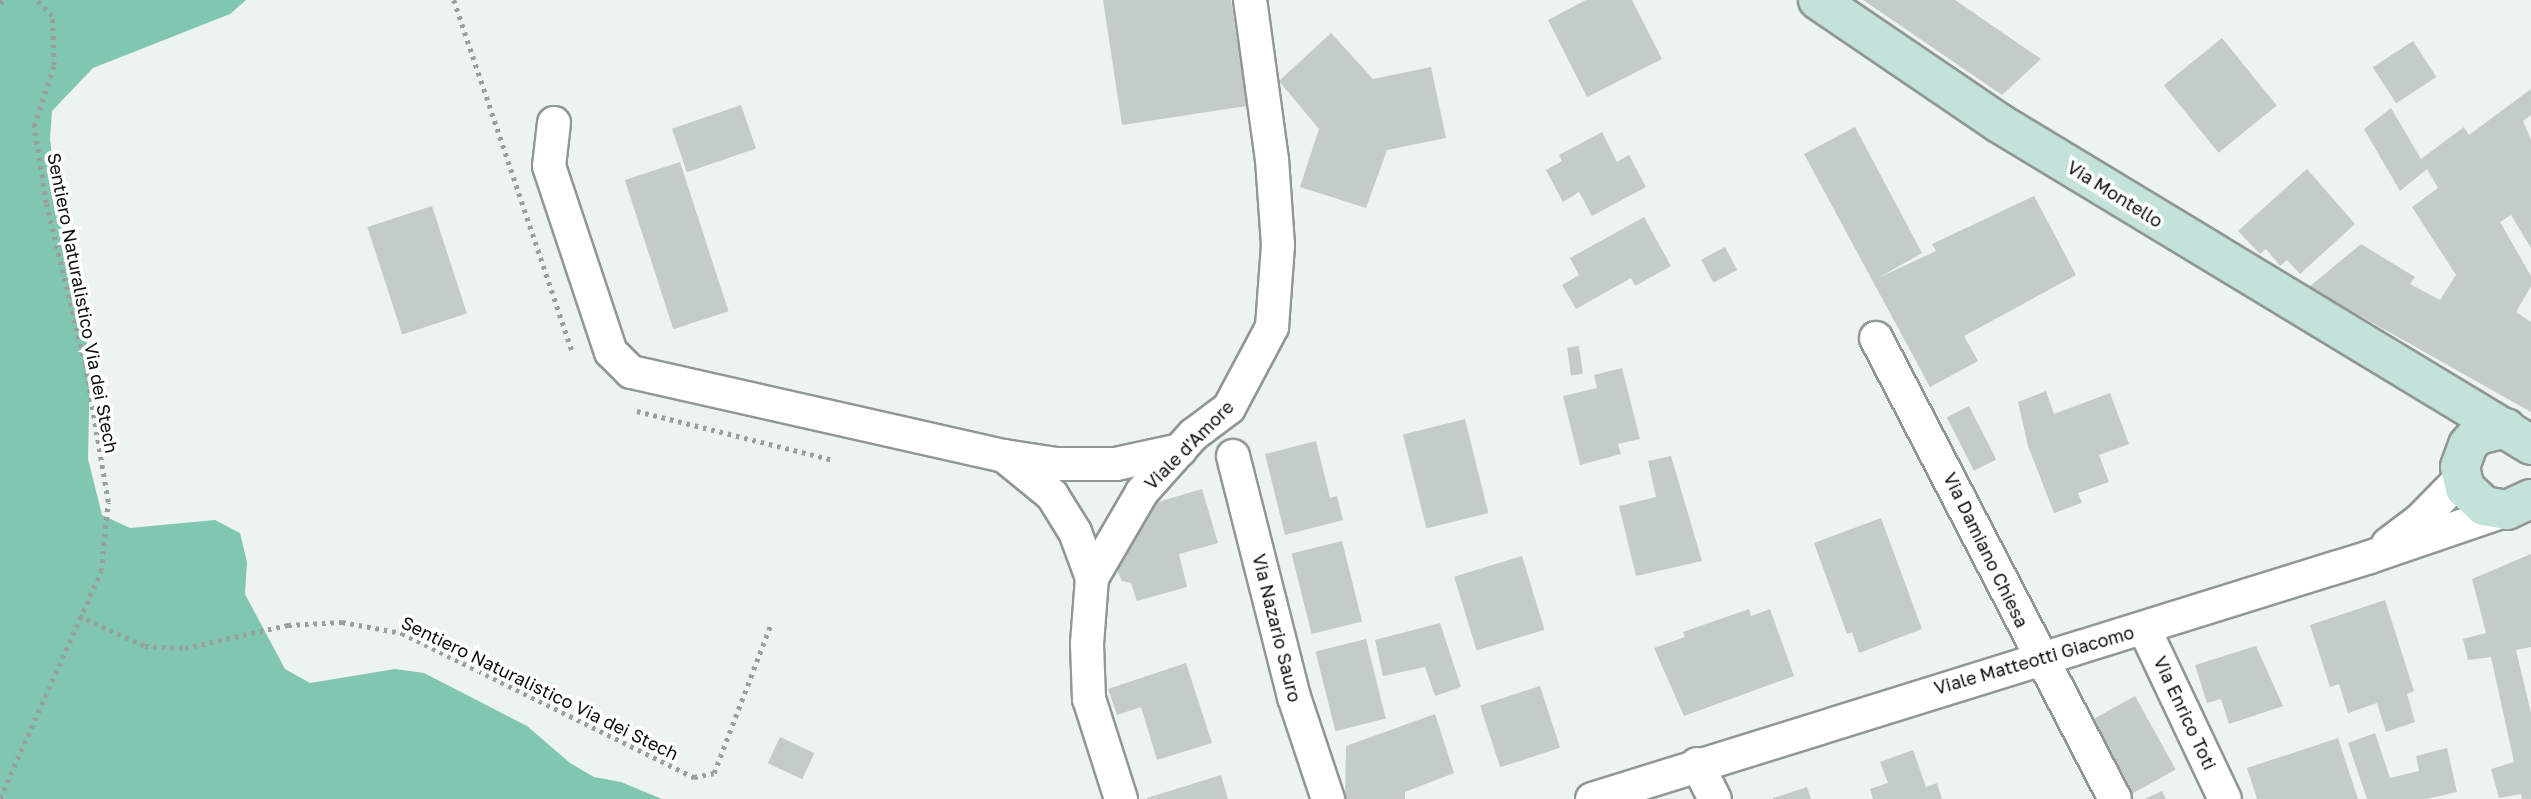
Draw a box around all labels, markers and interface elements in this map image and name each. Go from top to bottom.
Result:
street label: Sentiero Naturalistico Via dei Stech [43,151,123,455]
street label: Via Montello [2063,156,2167,232]
street label: Viale d'Amore [1140,396,1238,494]
street label: Via Damiano Chiesa [1939,469,2033,631]
street label: Via Nazario Sauro [1248,552,1306,704]
street label: Sentiero Naturalistico Via dei Stech [398,611,682,765]
street label: Viale Matteotti Giacomo [1931,621,2137,699]
street label: Via Enrico Toti [2149,653,2221,773]

